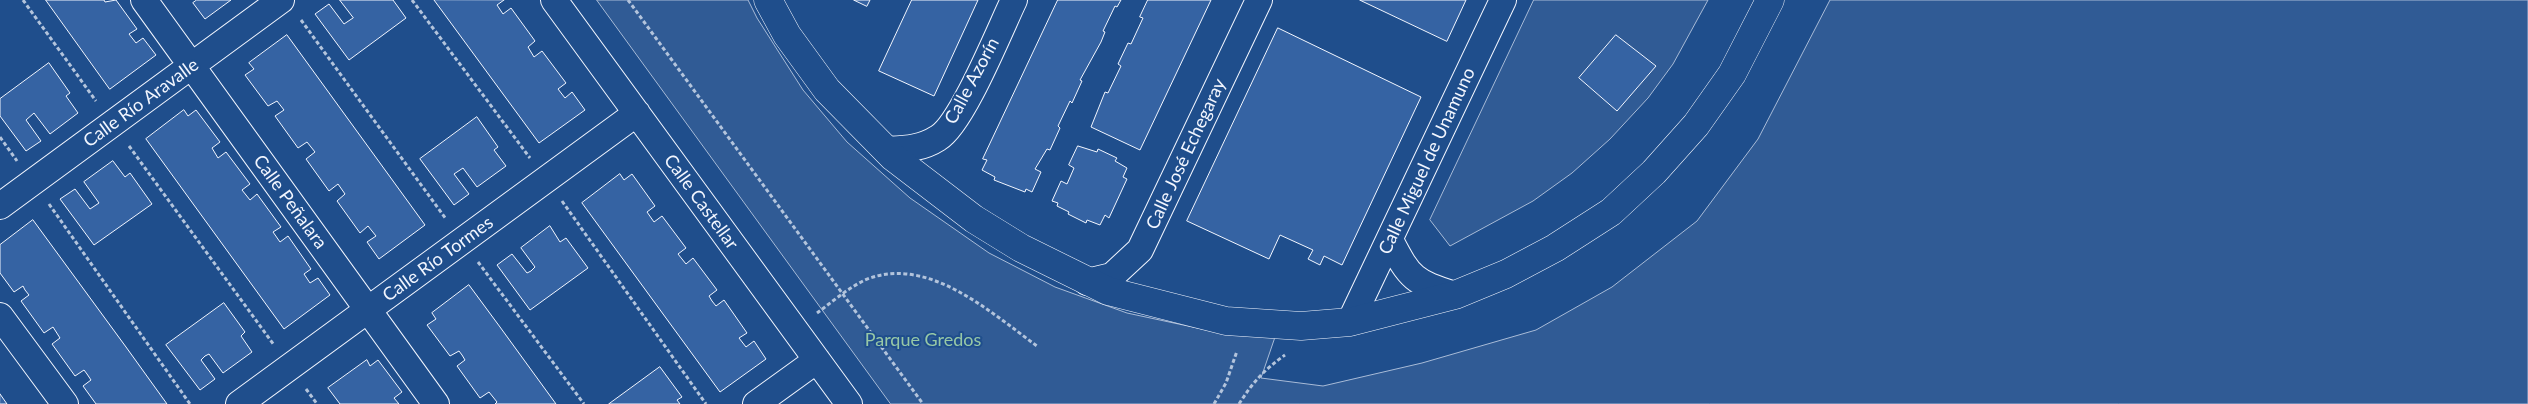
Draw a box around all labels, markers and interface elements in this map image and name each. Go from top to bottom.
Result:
street label: Calle Azorín [940,34,1004,128]
street label: Calle Río Aravalle [79,54,203,152]
street label: Calle Miguel de Unamuno [1374,64,1480,258]
street label: Calle José Echegaray [1142,75,1230,233]
street label: Calle Castellar [659,150,743,254]
street label: Calle Peñalara [249,151,331,253]
street label: Calle Río Tormes [379,212,497,306]
park label: Parque Gredos [865,329,981,351]

